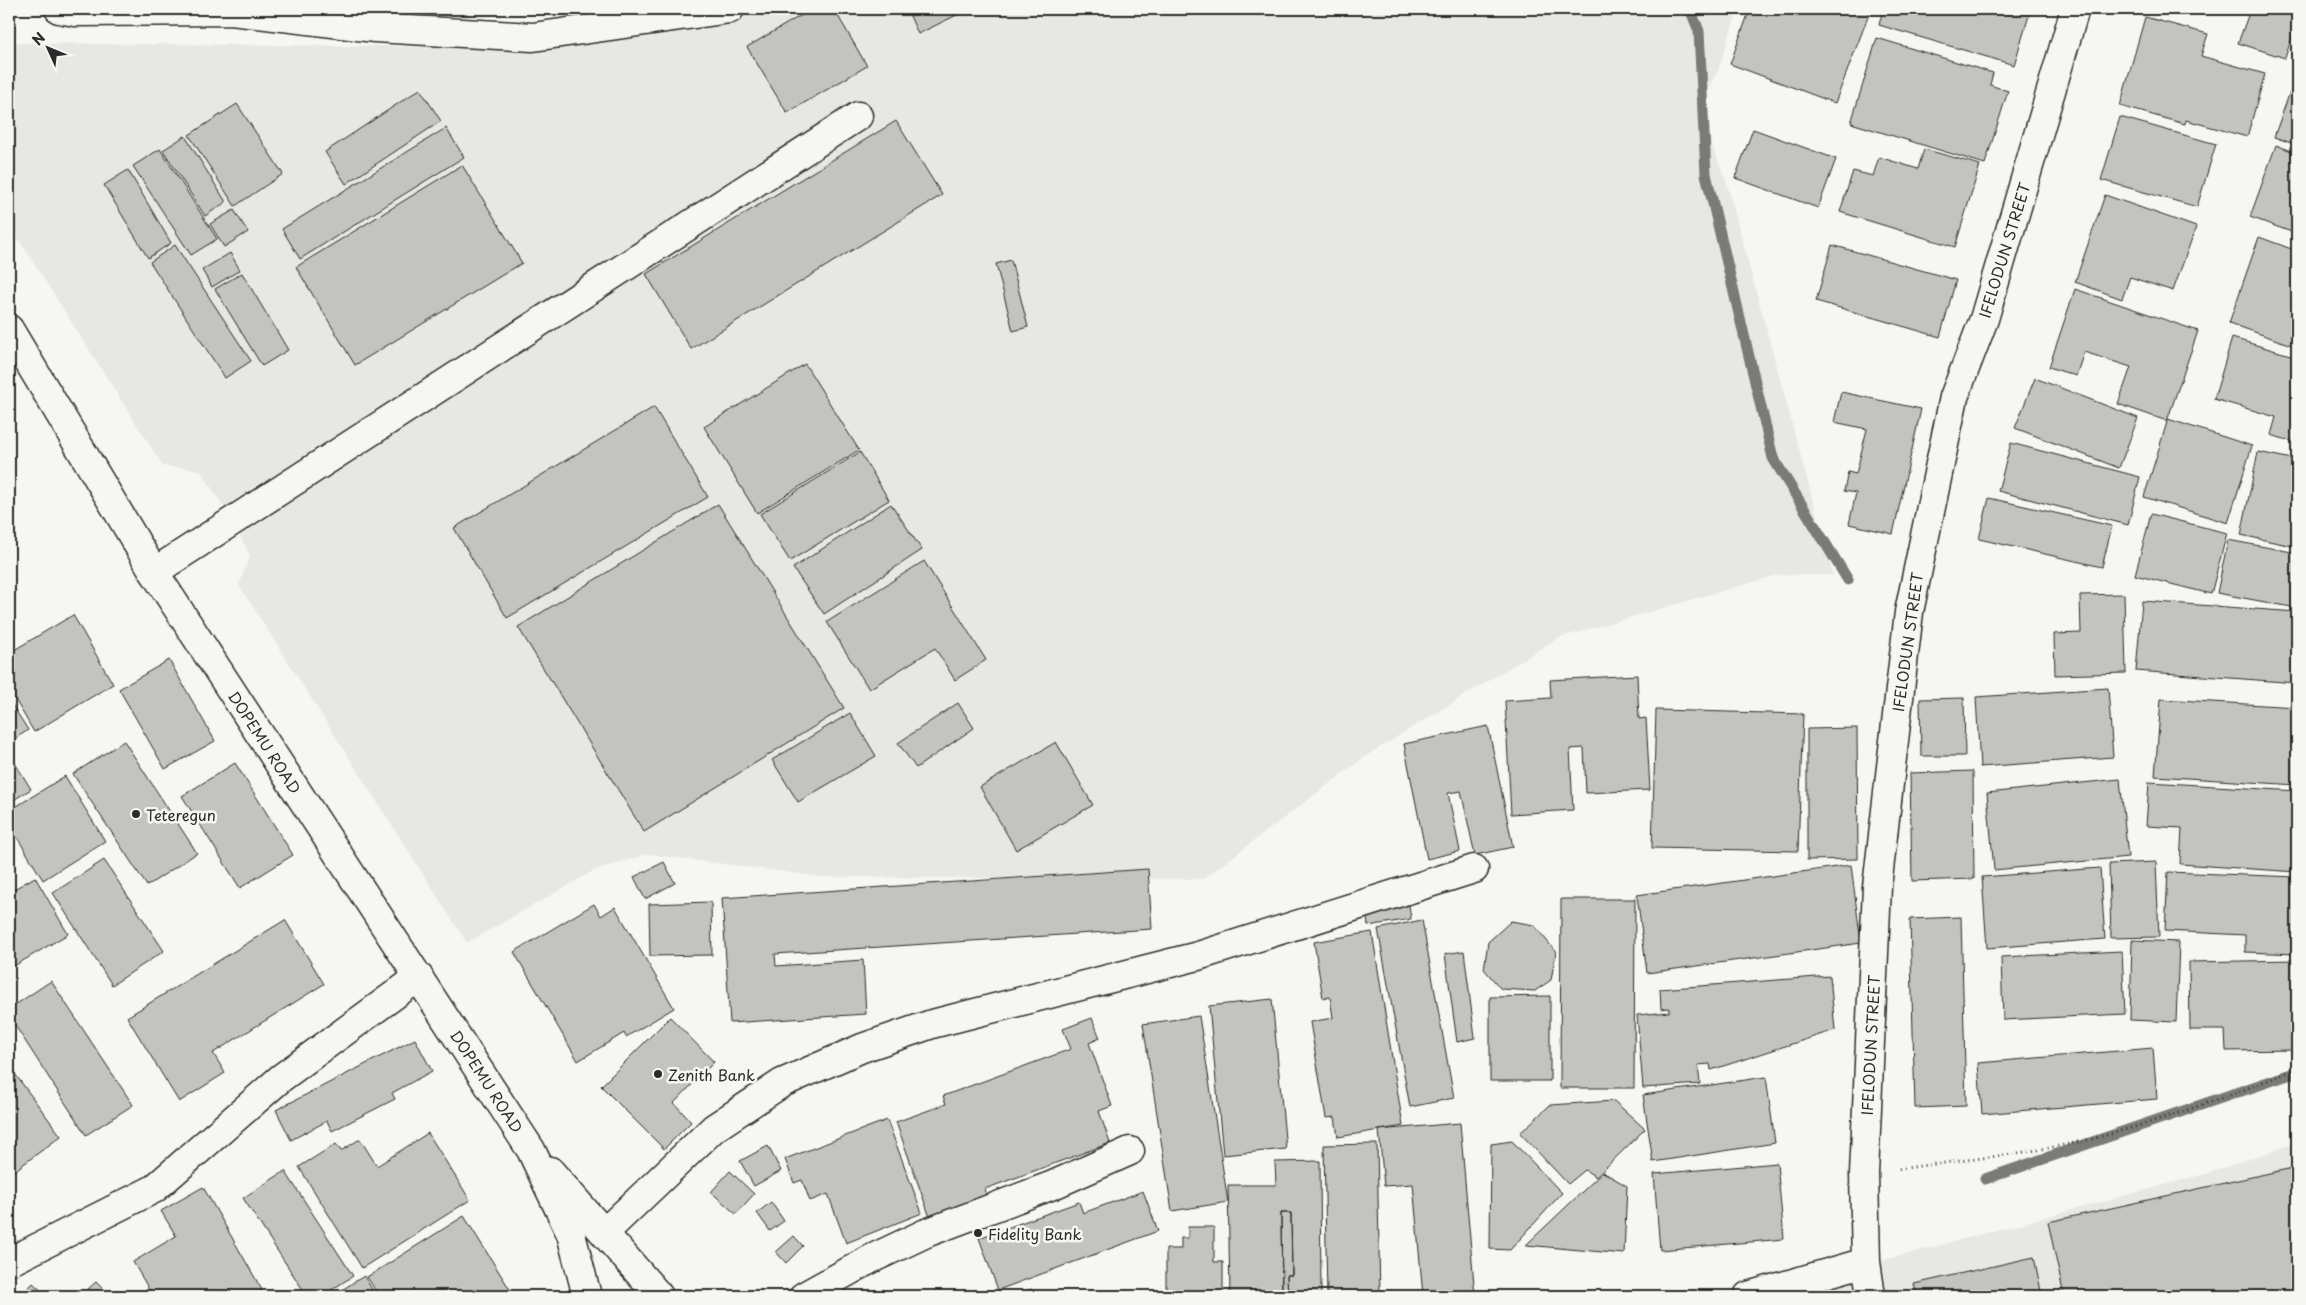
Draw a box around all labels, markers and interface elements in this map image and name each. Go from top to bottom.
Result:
north arrow [22,22,72,72]
text: N [27,27,50,50]
street label: IFELODUN STREET [1972,179,2036,320]
street label: IFELODUN STREET [1886,570,1928,713]
street label: DOPEMU ROAD [223,686,307,798]
place label: Teteregun [146,803,216,826]
marker: Teteregun [130,808,142,820]
street label: IFELODUN STREET [1855,974,1885,1116]
street label: DOPEMU ROAD [445,1025,529,1137]
place label: Zenith Bank [668,1063,755,1086]
marker: Zenith Bank [652,1068,664,1080]
place label: Fidelity Bank [988,1222,1082,1245]
marker: Fidelity Bank [972,1227,984,1239]

